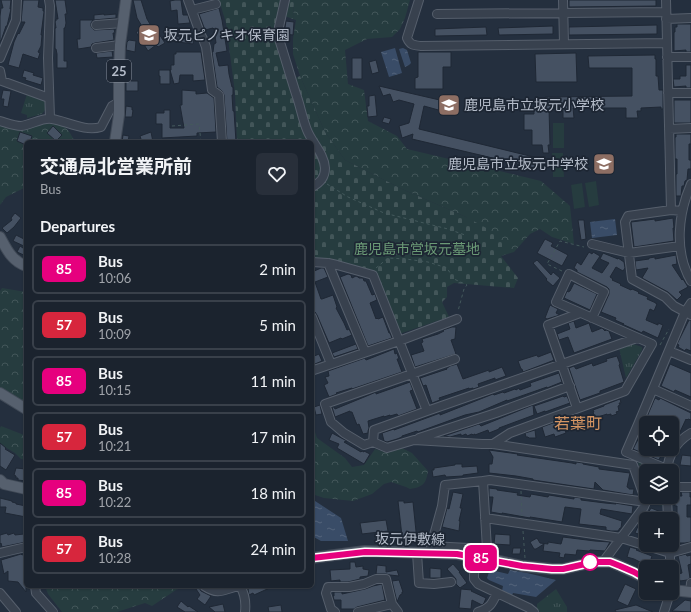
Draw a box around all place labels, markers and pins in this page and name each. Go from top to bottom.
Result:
school or university icon: 坂元ピノキオ保育園 [136,22,162,48]
place label: 坂元ピノキオ保育園 [164,26,290,43]
school or university icon: 鹿児島市立坂元小学校 [436,92,462,118]
place label: 鹿児島市立坂元小学校 [464,96,604,113]
school or university icon: 鹿児島市立坂元中学校 [591,151,617,177]
place label: 鹿児島市立坂元中学校 [448,155,588,172]
unlabelled marker [581,553,599,571]

